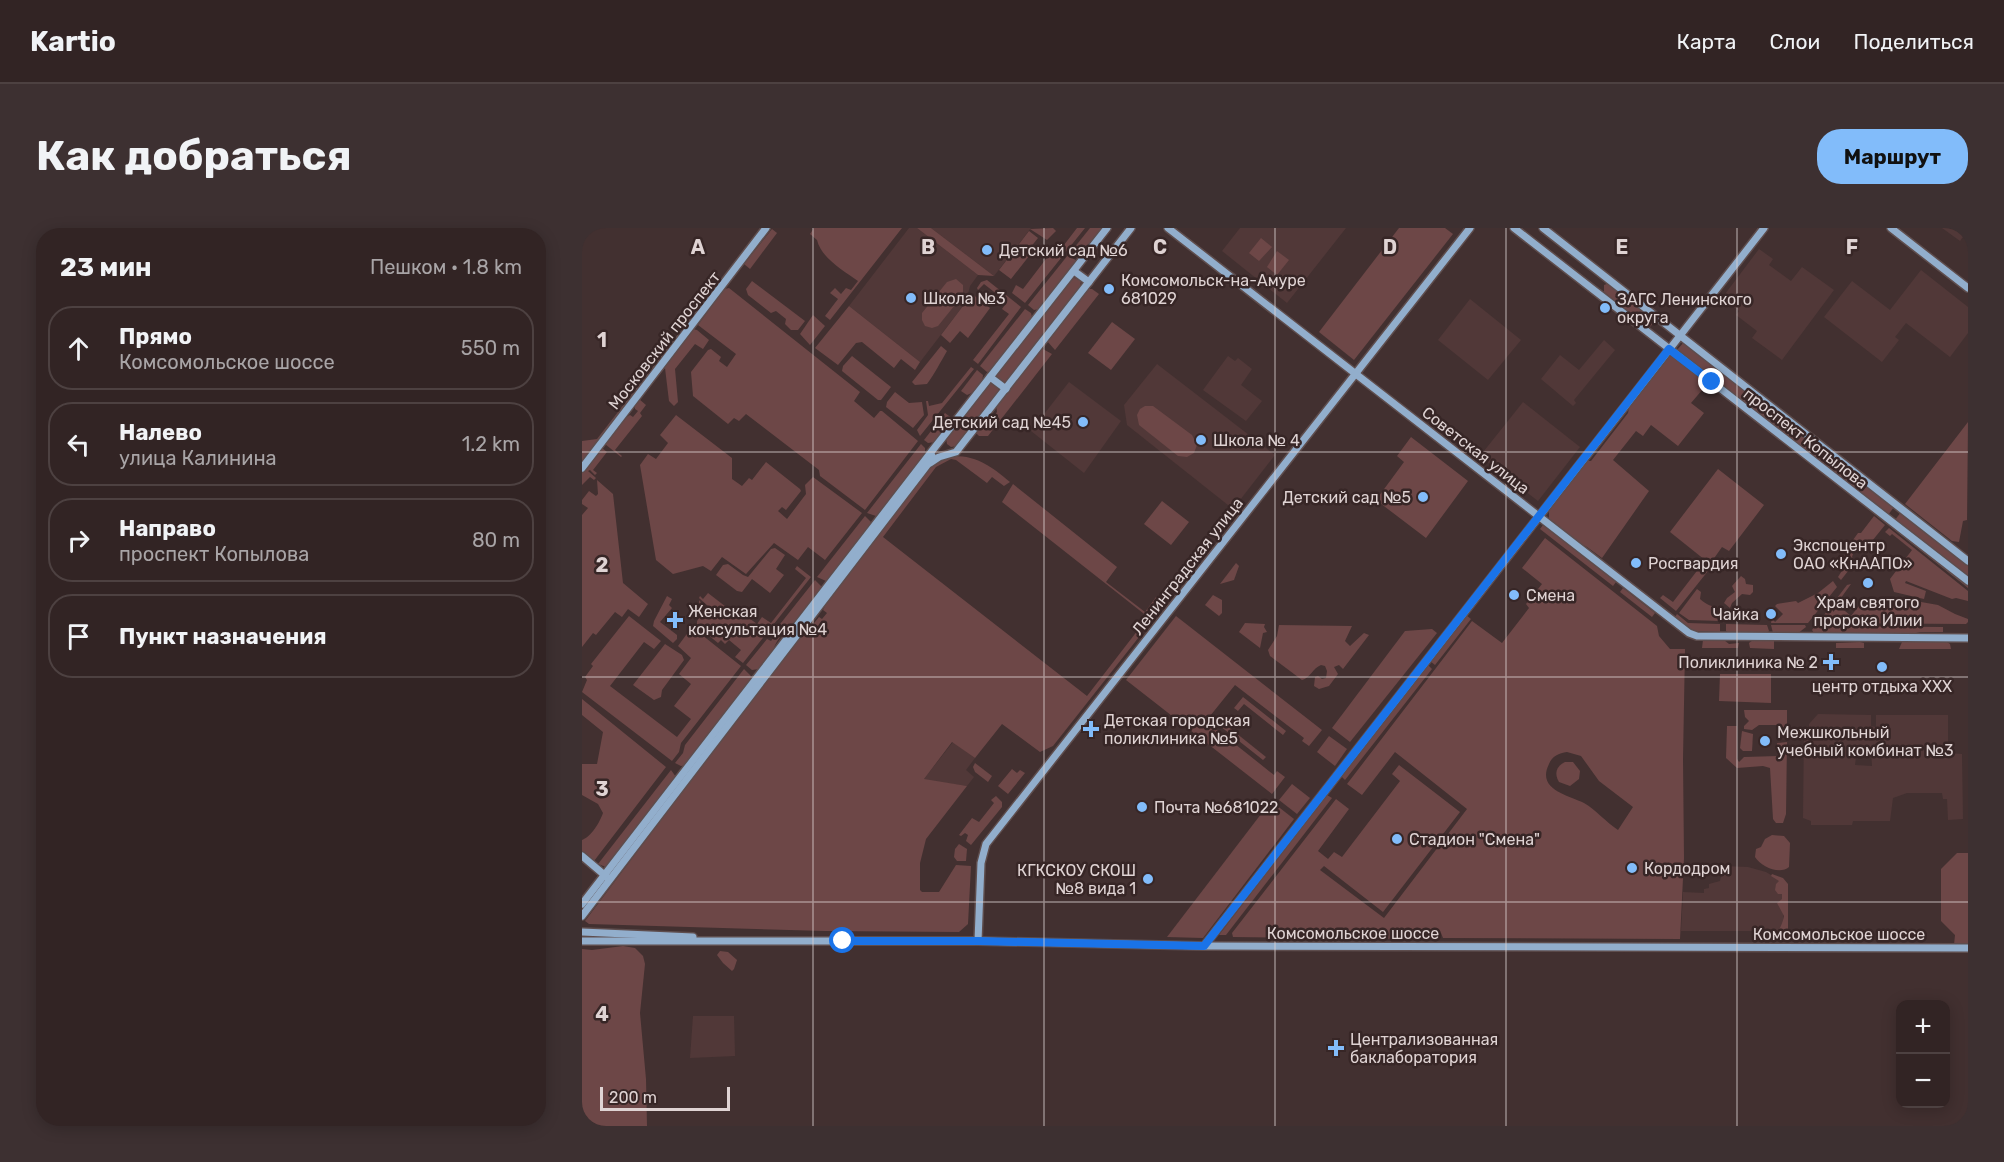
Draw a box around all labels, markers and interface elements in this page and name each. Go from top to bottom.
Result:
text: Kartio [30,25,116,58]
text: Карта [1676,29,1736,54]
text: Слои [1769,29,1820,54]
text: Поделиться [1853,29,1974,54]
button: Маршрут [1817,129,1968,184]
text: Как добраться [36,131,352,181]
text: A [691,235,706,259]
text: B [921,235,935,259]
text: C [1153,235,1167,259]
text: D [1383,235,1397,259]
text: E [1616,235,1628,259]
text: F [1846,235,1858,259]
place label: Детский сад №6 [999,241,1128,260]
marker: Детский сад №6 [980,243,994,257]
text: 23 мин [60,252,152,283]
text: Пешком · 1.8 km [370,255,522,279]
street label: Московский проспект [605,267,724,413]
place label: Комсомольск-на-Амуре 681029 [1121,271,1306,308]
marker: Комсомольск-на-Амуре 681029 [1102,282,1116,296]
place label: Школа №3 [923,289,1006,308]
place label: ЗАГС Ленинского округа [1617,290,1752,327]
marker: Школа №3 [904,291,918,305]
marker: ЗАГС Ленинского округа [1598,301,1612,315]
text: Прямо [119,323,192,350]
text: 1 [597,328,607,352]
icon: ahead [62,332,95,365]
text: 550 m [461,336,520,360]
text: Комсомольское шоссе [119,350,335,374]
route end [1698,368,1724,394]
street label: проспект Копылова [1740,384,1871,493]
street label: Советская улица [1418,403,1533,498]
place label: Детский сад №45 [933,413,1071,432]
marker: Детский сад №45 [1076,415,1090,429]
text: Налево [119,419,202,446]
icon: left [62,428,95,461]
place label: Школа № 4 [1213,431,1300,450]
text: 1.2 km [462,432,520,456]
marker: Школа № 4 [1194,433,1208,447]
text: улица Калинина [119,446,277,470]
place label: Детский сад №5 [1283,488,1411,507]
marker: Детский сад №5 [1416,490,1430,504]
street label: Ленинградская улица [1128,494,1247,639]
text: Направо [119,515,216,542]
icon: right [62,524,95,557]
text: 80 m [472,528,520,552]
place label: Экспоцентр ОАО «КнААПО» [1793,536,1913,573]
text: проспект Копылова [119,542,309,566]
marker: Экспоцентр ОАО «КнААПО» [1774,547,1788,561]
text: 2 [596,553,609,577]
place label: Росгвардия [1648,554,1739,573]
marker: Росгвардия [1629,556,1643,570]
marker: Храм святого пророка Илии [1861,576,1875,590]
place label: Смена [1526,586,1575,605]
marker: Смена [1507,588,1521,602]
place label: Храм святого пророка Илии [1814,593,1922,630]
place label: Женская консультация №4 [688,602,827,639]
place label: Чайка [1713,605,1759,624]
marker: Чайка [1764,607,1778,621]
marker: Женская консультация №4 [666,611,684,629]
icon: arrive [62,620,95,653]
text: Пункт назначения [119,623,327,650]
place label: Поликлиника № 2 [1678,653,1818,672]
marker: Поликлиника № 2 [1822,653,1840,671]
marker: центр отдыха ХХХ [1875,660,1889,674]
place label: центр отдыха ХХХ [1812,677,1952,696]
place label: Детская городская поликлиника №5 [1104,711,1251,748]
marker: Детская городская поликлиника №5 [1082,720,1100,738]
place label: Межшкольный учебный комбинат №3 [1777,723,1954,760]
marker: Межшкольный учебный комбинат №3 [1758,734,1772,748]
text: 3 [595,777,609,801]
place label: Почта №681022 [1154,798,1278,817]
marker: Почта №681022 [1135,800,1149,814]
place label: Стадион "Смена" [1409,830,1540,849]
marker: Стадион "Смена" [1390,832,1404,846]
place label: Кордодром [1644,859,1731,878]
place label: КГКСКОУ СКОШ №8 вида 1 [1017,861,1136,898]
marker: Кордодром [1625,861,1639,875]
marker: КГКСКОУ СКОШ №8 вида 1 [1141,872,1155,886]
street label: Комсомольское шоссе [1267,924,1439,943]
street label: Комсомольское шоссе [1753,925,1925,944]
route start [829,927,855,953]
map controls [1896,1000,1950,1108]
button: + [1896,1000,1950,1054]
text: 4 [595,1002,609,1026]
place label: Централизованная баклаборатория [1350,1030,1498,1067]
marker: Централизованная баклаборатория [1327,1039,1345,1057]
button: − [1896,1054,1950,1108]
scale bar [600,1084,730,1112]
text: 200 m [609,1088,657,1107]

